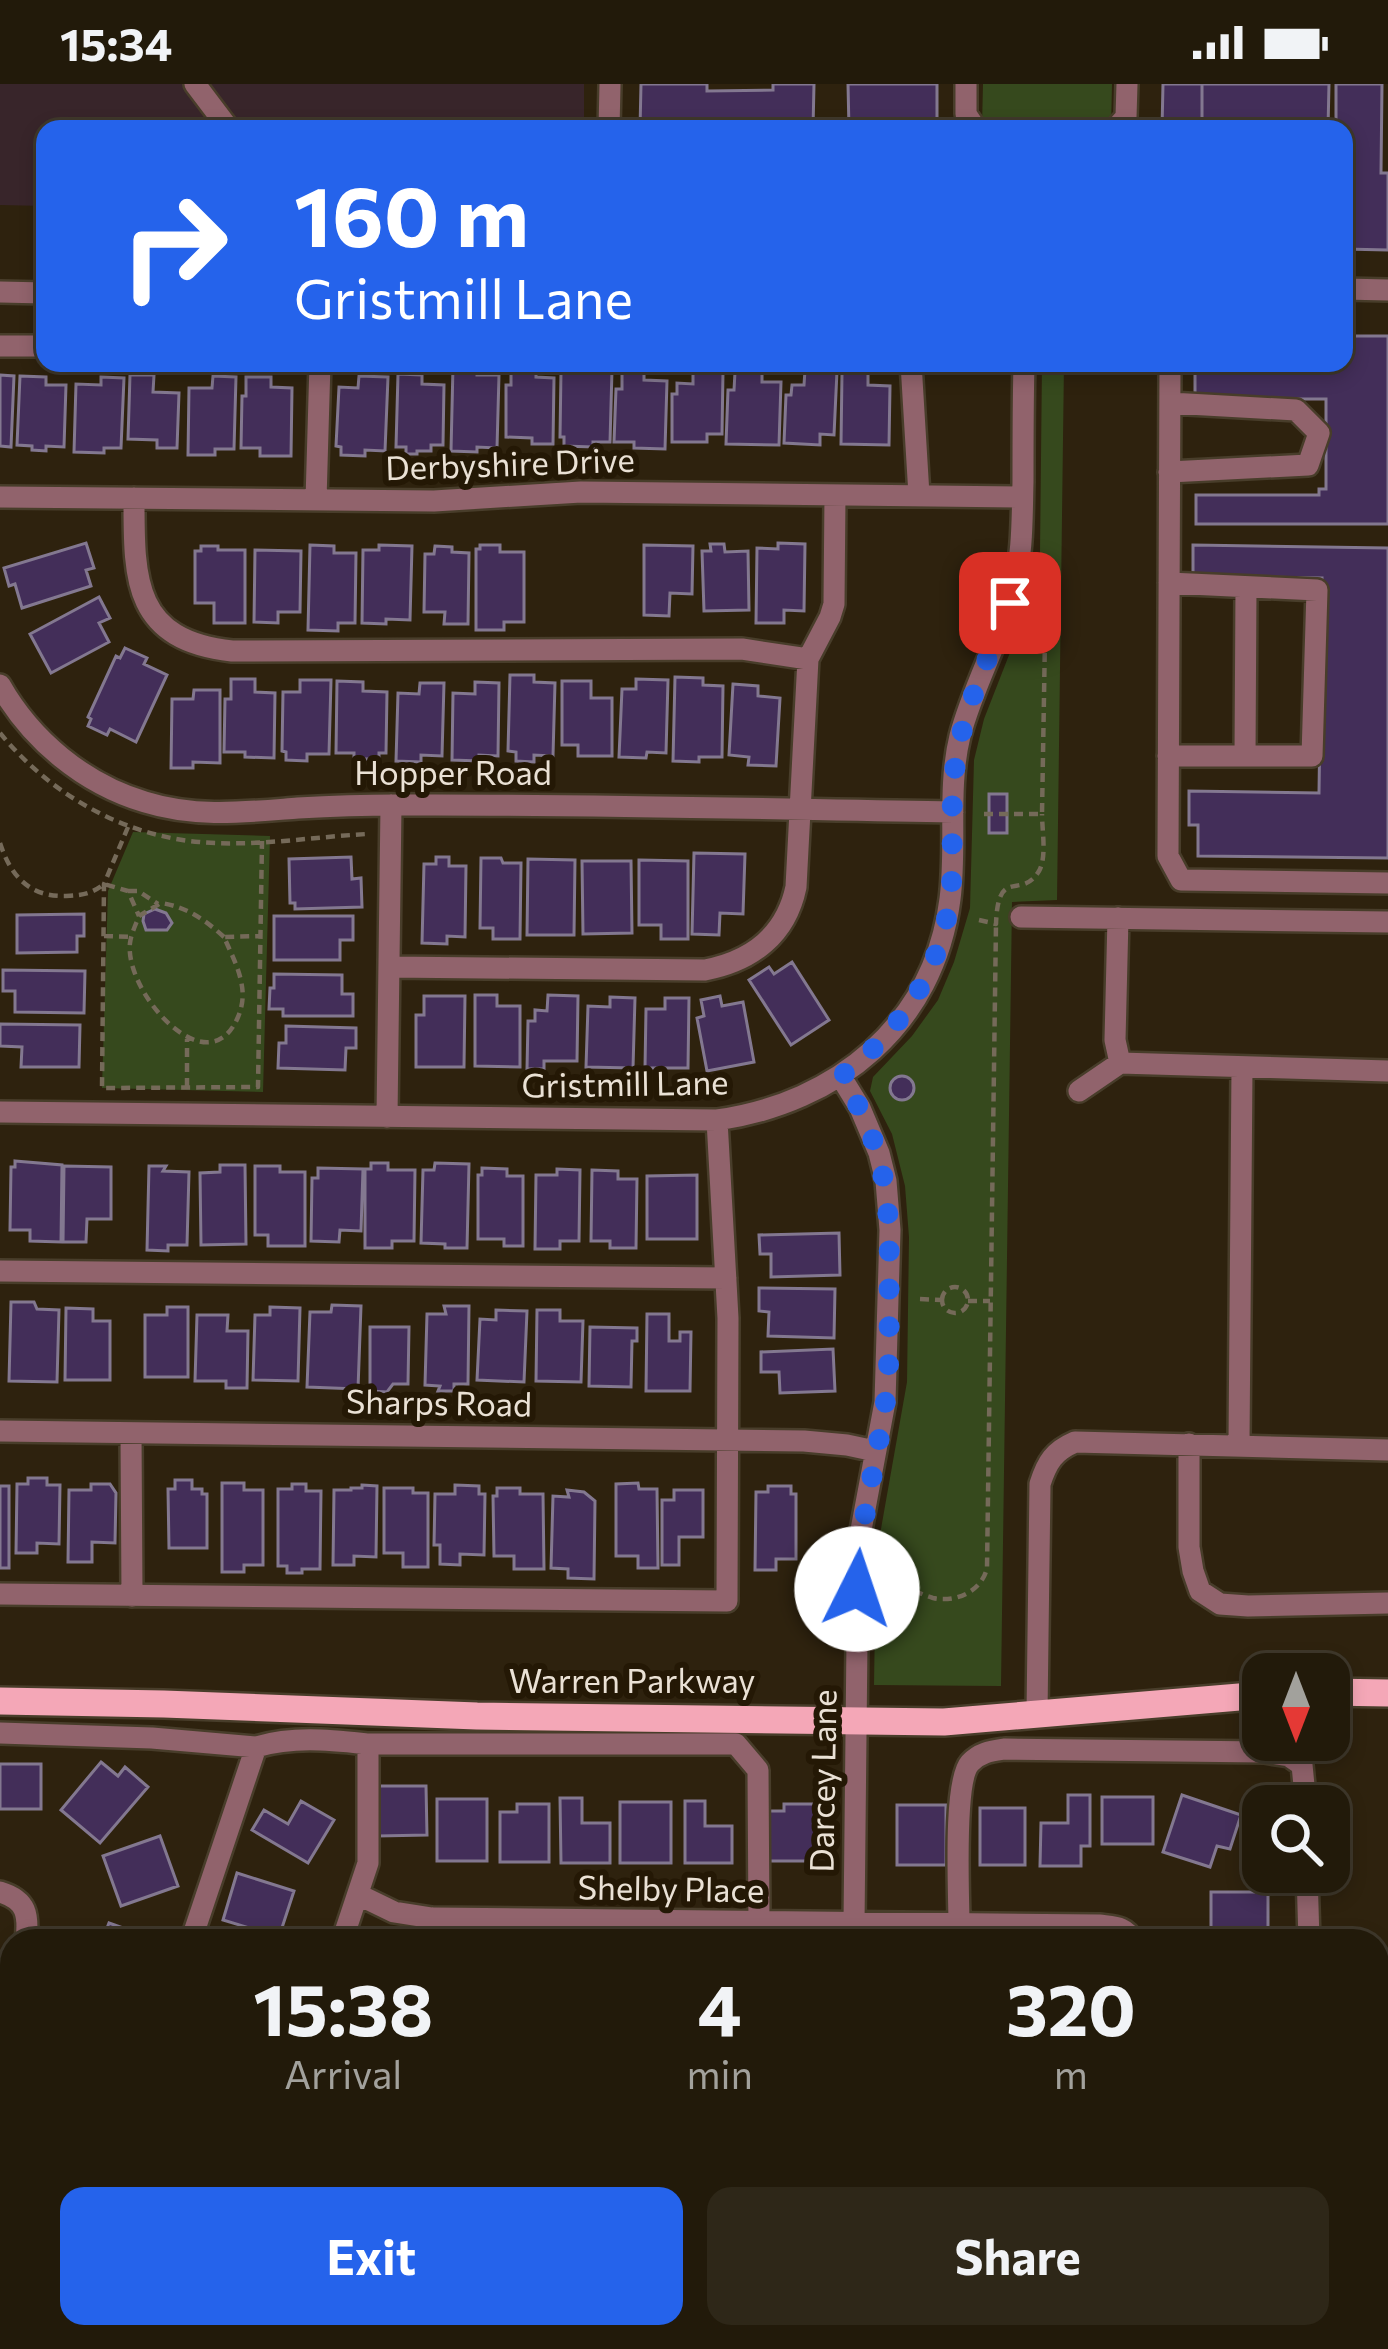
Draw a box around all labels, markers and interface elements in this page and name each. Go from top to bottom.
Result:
text: 15:34 [60,15,172,70]
text: 160 m [294,162,529,264]
icon: right [96,168,252,324]
text: Gristmill Lane [294,264,633,330]
street label: Derbyshire Drive [385,438,635,487]
pin [959,552,1061,654]
icon: arrive [977,570,1043,636]
street label: Hopper Road [354,751,552,792]
street label: Gristmill Lane [521,1060,729,1105]
street label: Sharps Road [346,1379,533,1424]
position arrow [794,1526,920,1652]
north arrow [1242,1653,1350,1761]
map controls [1242,1653,1350,1893]
street label: Warren Parkway [509,1659,755,1700]
street label: Darcey Lane [799,1689,844,1873]
button: search [1242,1785,1350,1893]
street label: Shelby Place [577,1865,765,1910]
text: 15:38 [253,1963,433,2051]
text: 4 [698,1963,742,2051]
text: 320 [1006,1963,1136,2051]
text: Arrival [284,2049,402,2097]
text: min [686,2049,753,2097]
text: m [1054,2049,1088,2097]
button: Exit [60,2187,683,2325]
button: Share [707,2187,1329,2325]

